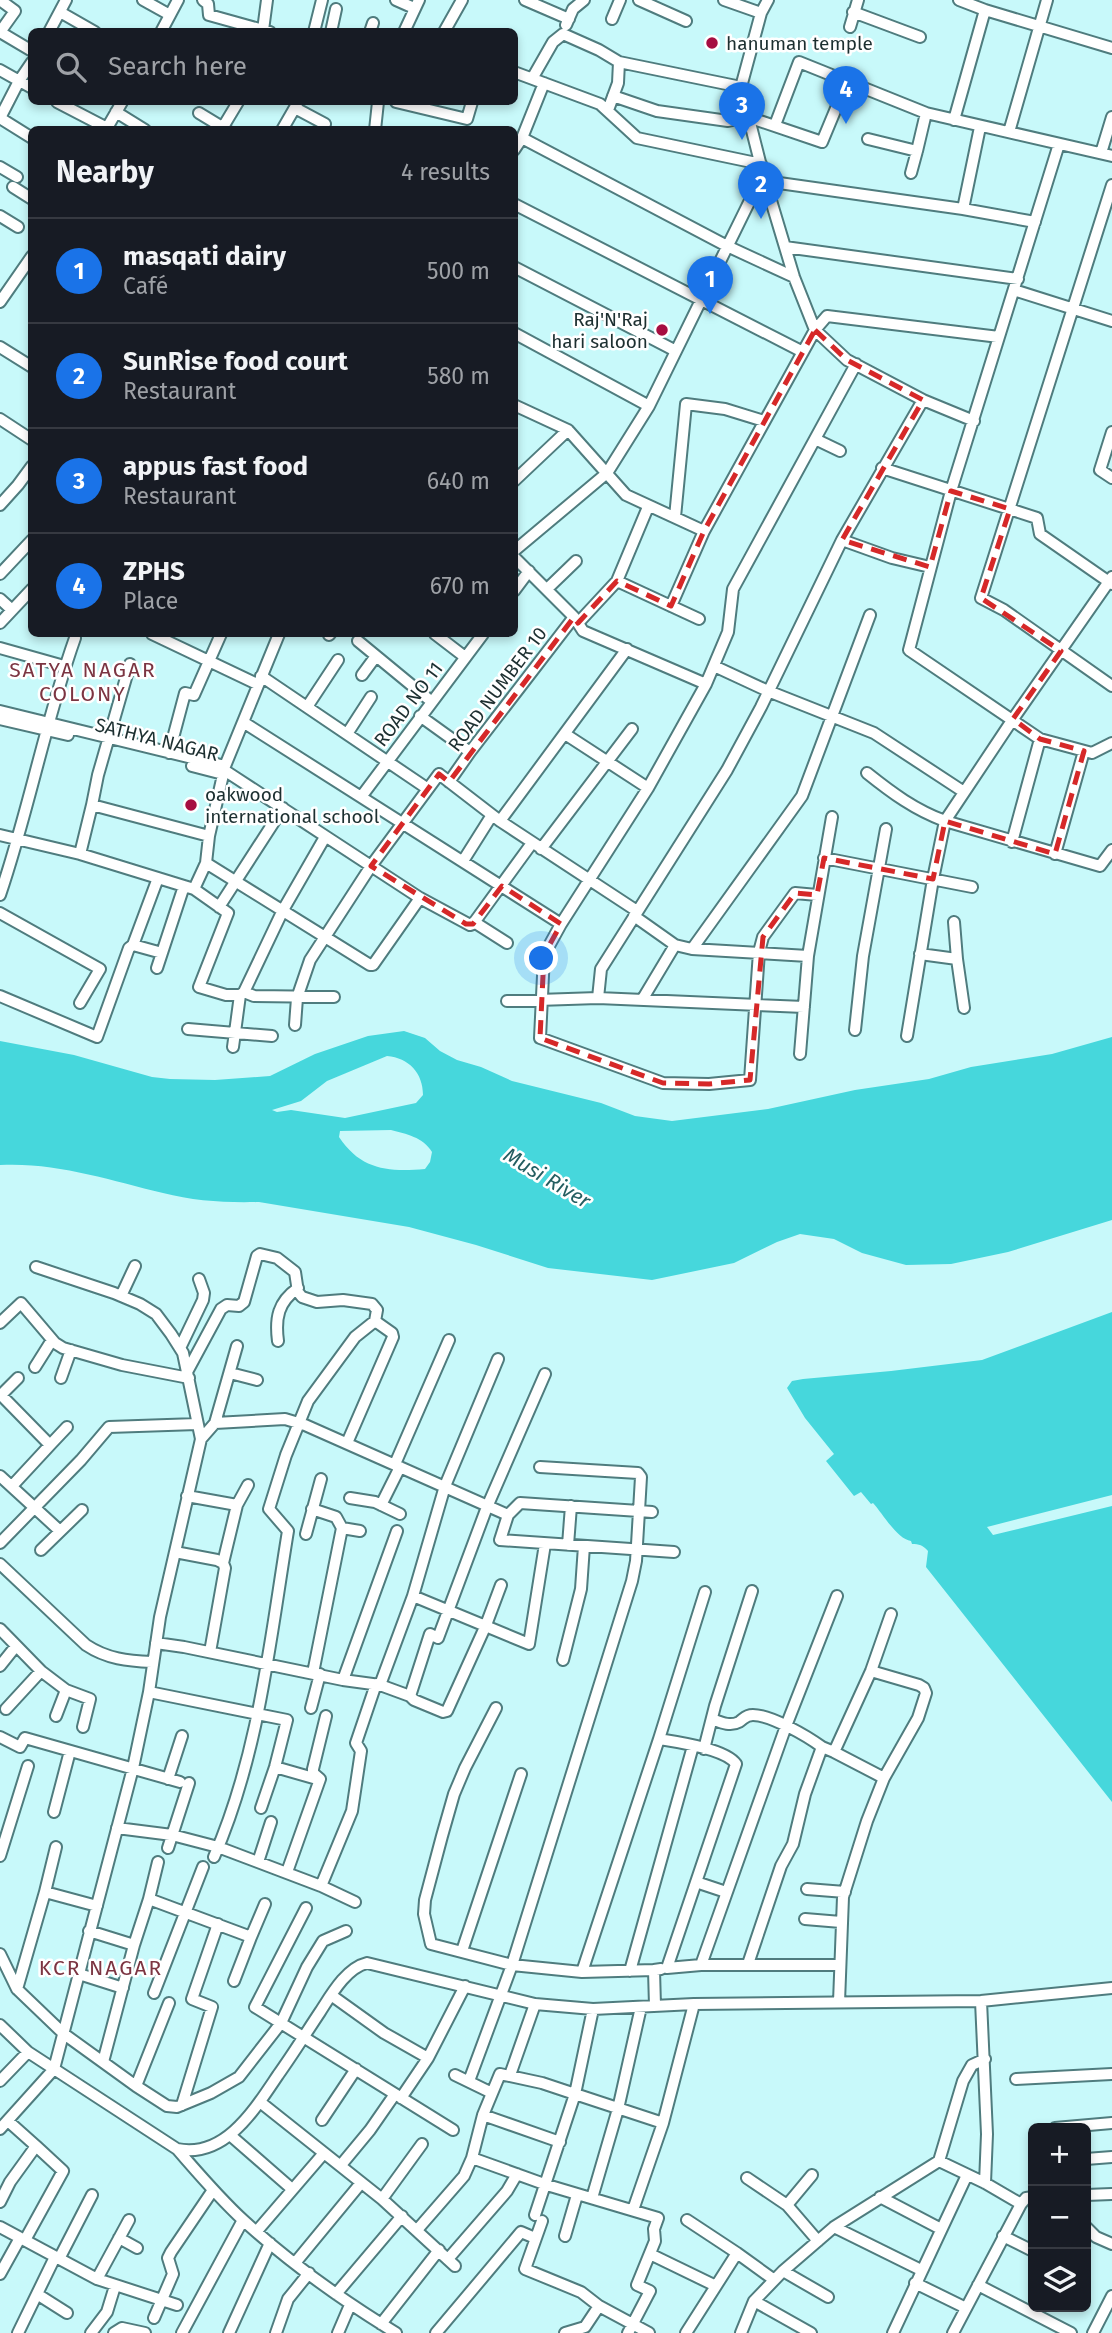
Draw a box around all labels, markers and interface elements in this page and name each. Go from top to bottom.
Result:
search box [28,28,518,105]
place label: hanuman temple [726,32,873,55]
marker: hanuman temple [704,35,720,51]
icon: search [52,48,90,86]
text: Search here [108,51,247,82]
pin: 4 [823,66,869,124]
pin: 3 [719,82,765,140]
text: Nearby [56,154,154,190]
text: 4 results [401,158,490,186]
pin: 2 [738,161,784,219]
text: masqati dairy [123,241,286,272]
pin: 1 [687,256,733,314]
text: 1 [74,257,84,285]
text: 500 m [427,257,490,285]
text: Café [123,272,168,300]
place label: Raj'N'Raj hari saloon [551,308,648,353]
marker: Raj'N'Raj hari saloon [654,322,670,338]
text: SunRise food court [123,346,348,377]
text: 2 [73,362,85,390]
text: 580 m [427,362,490,390]
text: Restaurant [123,377,236,405]
text: appus fast food [123,451,308,482]
text: 3 [73,467,85,495]
text: 640 m [427,467,490,495]
text: Restaurant [123,482,236,510]
text: ZPHS [123,556,185,587]
text: 4 [73,572,86,600]
text: 670 m [430,572,490,600]
text: Place [123,587,178,615]
street label: ROAD NUMBER 10 [443,623,552,756]
district label: SATYA NAGAR COLONY [9,657,157,707]
street label: ROAD NO 11 [369,658,448,751]
street label: SATHYA NAGAR [93,713,221,766]
place label: oakwood international school [205,783,380,828]
marker: oakwood international school [183,797,199,813]
your location [524,941,558,975]
water label: Musi River [499,1142,596,1215]
district label: KCR NAGAR [39,1955,163,1981]
map controls [1028,2123,1091,2312]
button: + [1028,2123,1091,2186]
button: − [1028,2186,1091,2249]
button: layers [1028,2249,1091,2312]

